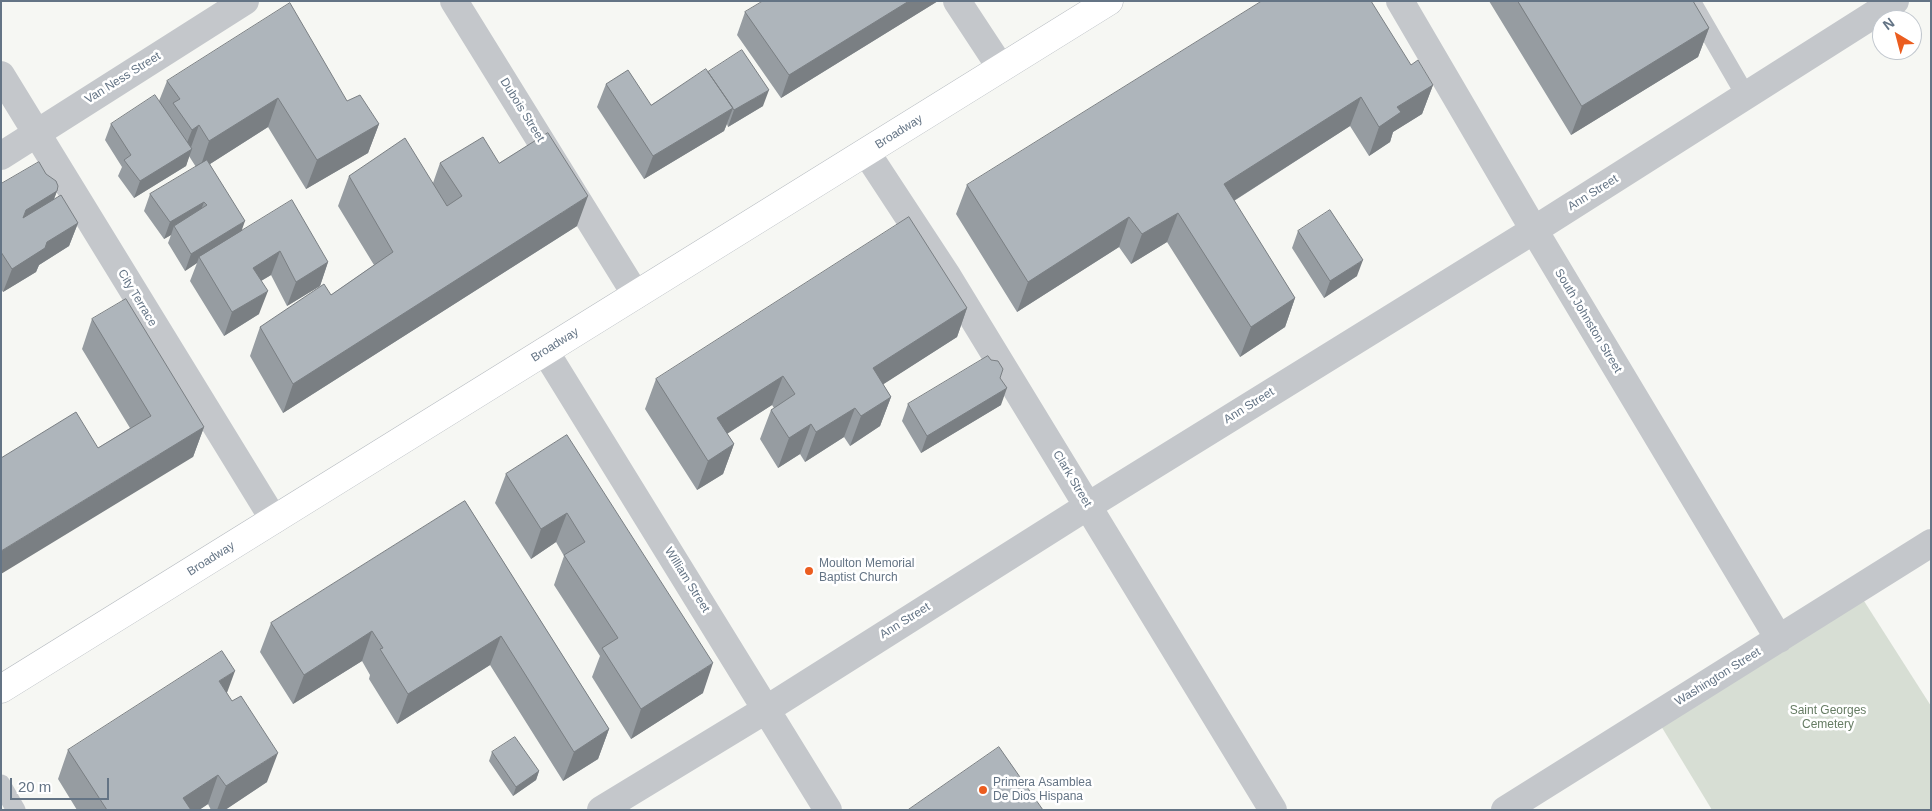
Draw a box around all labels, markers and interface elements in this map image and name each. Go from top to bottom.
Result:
north arrow [1872,10,1922,60]
text: N [1880,14,1897,33]
street label: Van Ness Street [83,49,163,107]
street label: Dubois Street [497,75,547,145]
street label: Broadway [873,112,925,152]
street label: Ann Street [1565,172,1621,214]
street label: South Johnston Street [1551,266,1625,376]
street label: City Terrace [114,267,160,329]
street label: Broadway [529,325,581,365]
street label: Ann Street [1221,385,1277,427]
street label: Clark Street [1050,448,1094,510]
street label: Broadway [185,539,237,579]
street label: William Street [661,545,713,615]
place label: Moulton Memorial Baptist Church [819,557,914,585]
marker: Moulton Memorial Baptist Church [803,565,815,577]
street label: Ann Street [877,600,933,642]
street label: Washington Street [1673,645,1763,709]
park label: Saint Georges Cemetery [1790,704,1866,732]
scale bar [12,768,111,800]
place label: Primera Asamblea De Dios Hispana [993,776,1092,804]
text: 20 m [18,778,51,795]
marker: Primera Asamblea De Dios Hispana [977,784,989,796]

